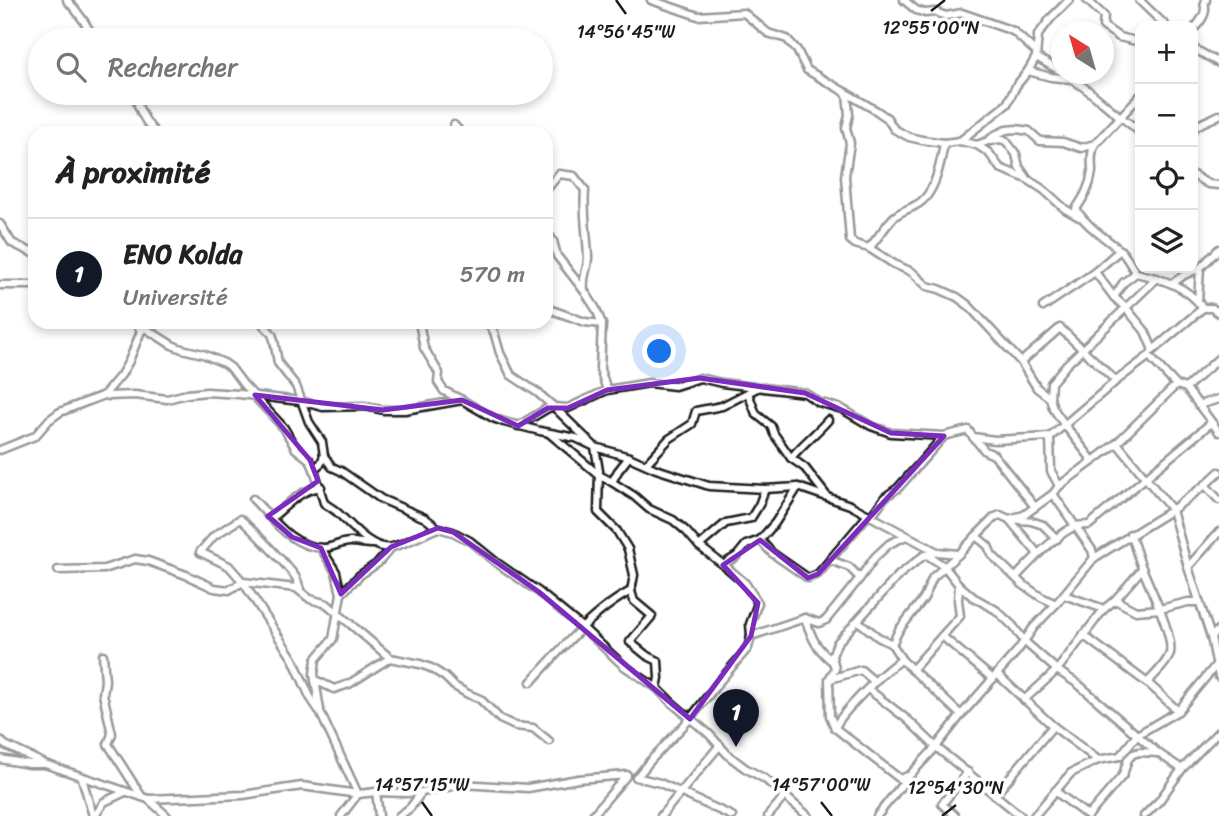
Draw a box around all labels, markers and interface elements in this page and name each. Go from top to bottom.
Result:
text: 12°55'00"N [882,12,980,44]
text: 14°56'45"W [577,16,676,48]
north arrow [1051,21,1114,84]
map controls [1135,21,1198,273]
button: + [1135,21,1198,84]
search box [28,28,553,105]
text: Rechercher [108,44,238,90]
icon: search [52,48,90,86]
button: − [1135,84,1198,147]
text: À proximité [56,145,210,199]
button: locate [1135,147,1198,210]
button: layers [1135,210,1198,273]
text: ENO Kolda [123,231,242,277]
text: 1 [74,254,84,295]
text: 570 m [460,254,525,295]
text: Université [123,277,228,318]
your location [642,334,676,368]
pin: 1 [713,689,759,747]
text: 14°57'15"W [375,769,470,801]
text: 14°57'00"W [772,769,871,801]
text: 12°54'30"N [908,772,1004,804]

